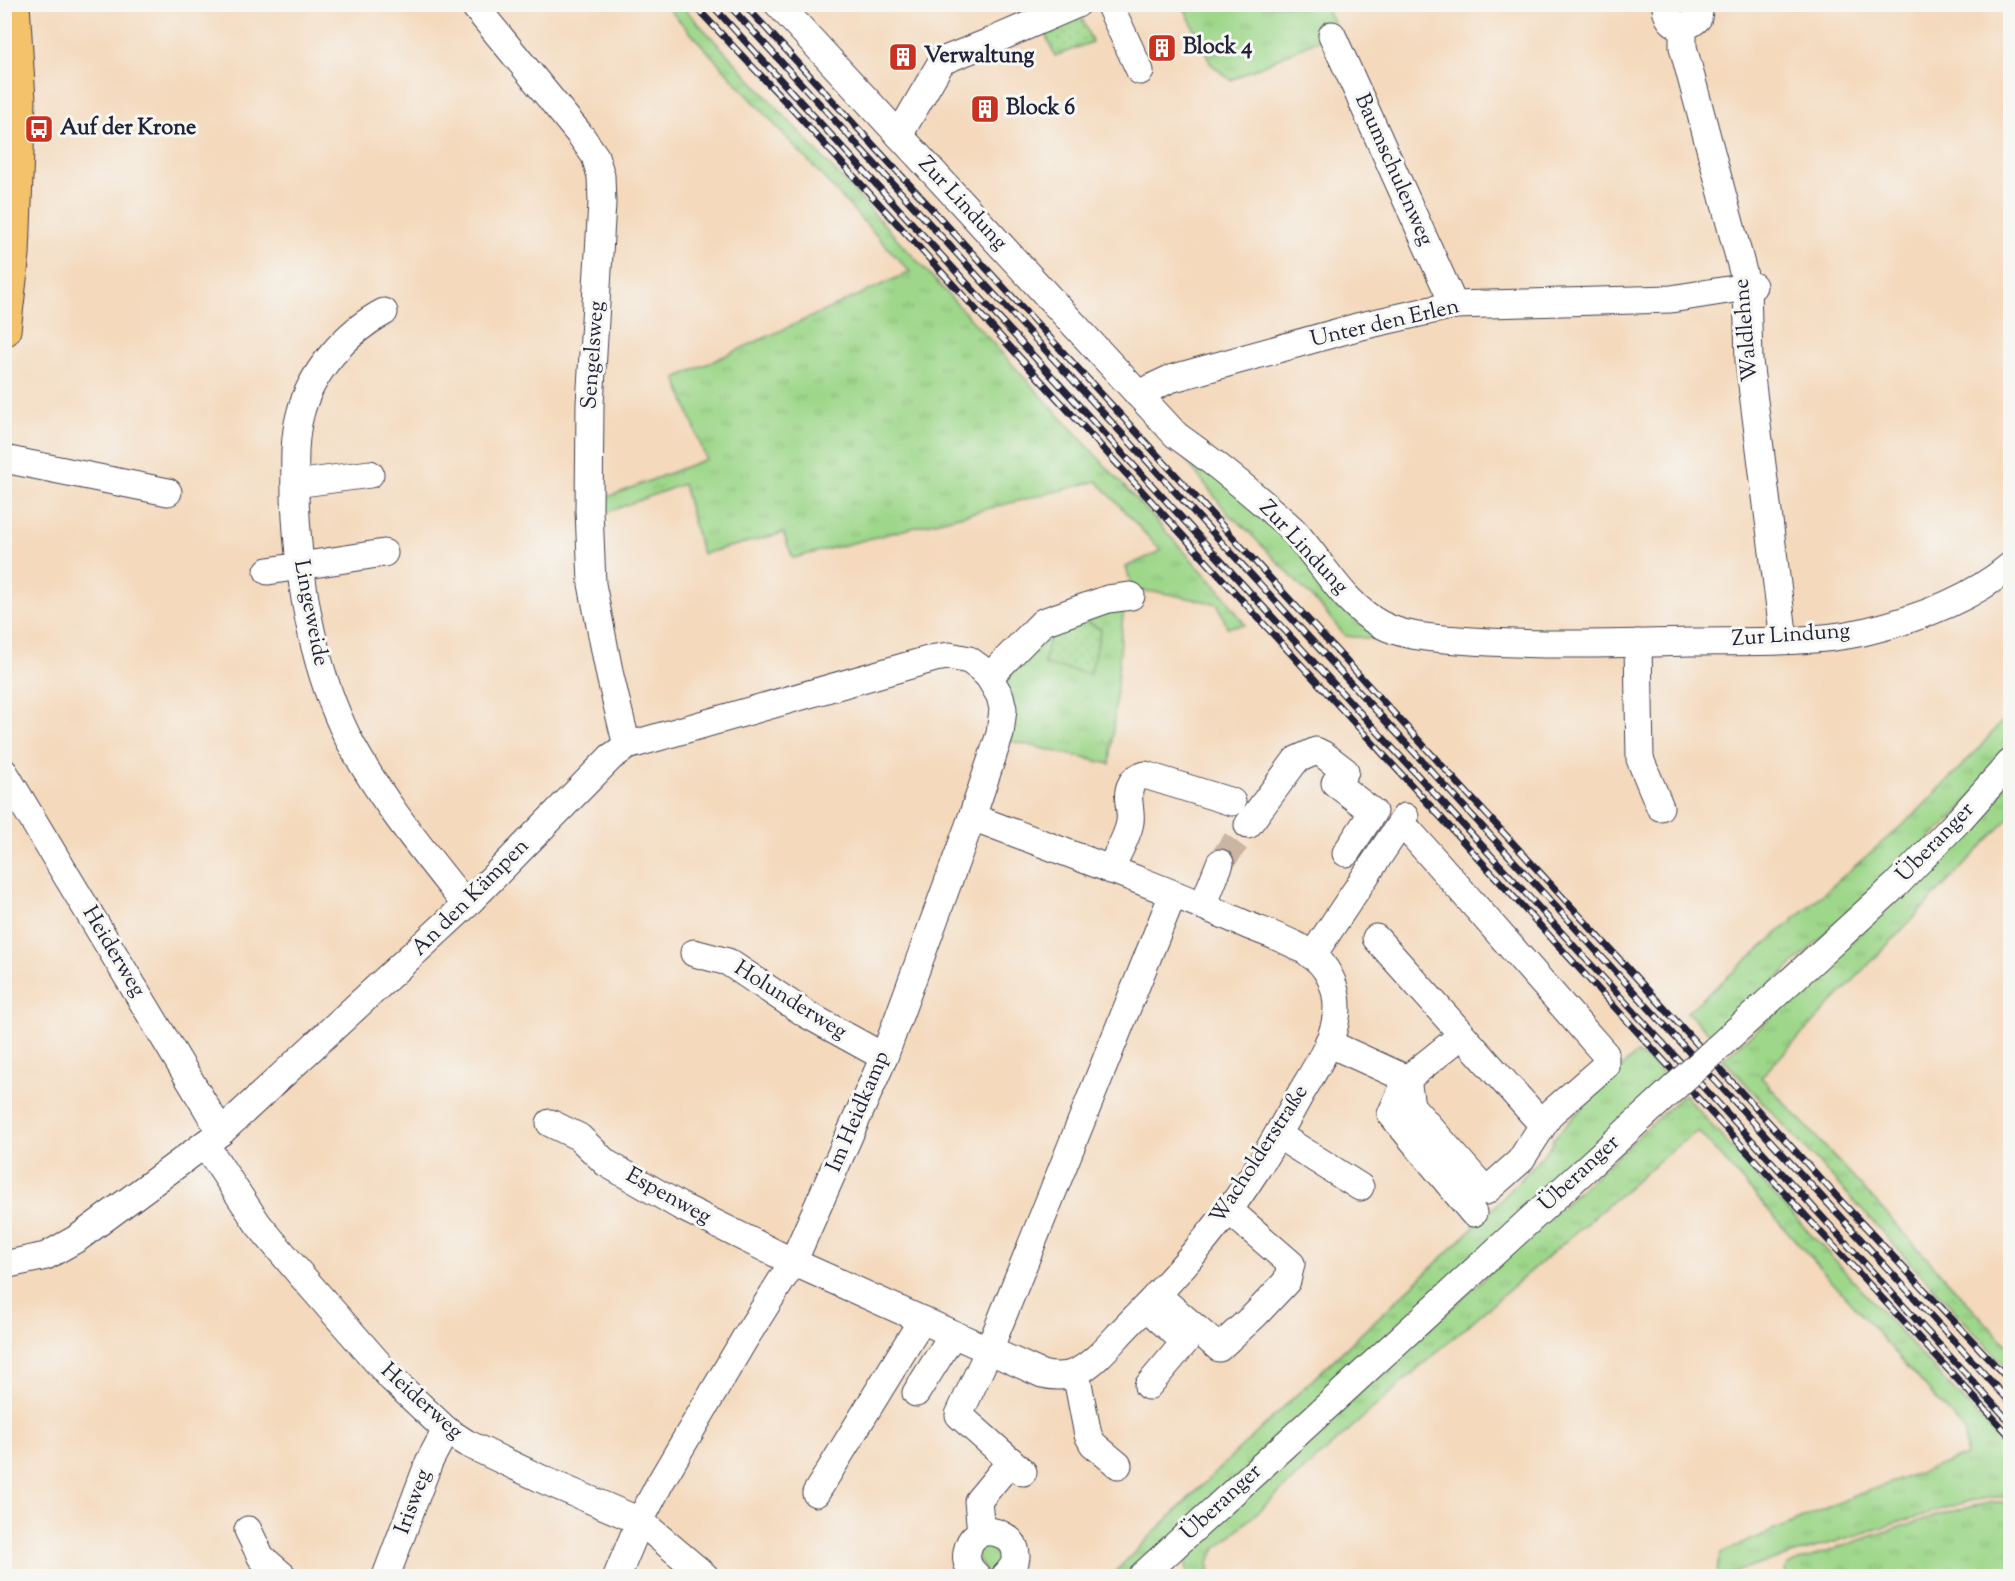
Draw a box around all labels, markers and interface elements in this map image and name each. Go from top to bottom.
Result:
building icon: Block 4 [1146,32,1178,64]
place label: Block 4 [1183,32,1252,64]
building icon: Verwaltung [887,41,919,73]
place label: Verwaltung [924,41,1035,73]
street label: Baumschulenweg [1345,89,1441,252]
building icon: Block 6 [969,93,1001,125]
place label: Block 6 [1006,93,1075,125]
bus stop icon: Auf der Krone [23,113,55,145]
place label: Auf der Krone [60,113,196,145]
street label: Zur Lindung [910,150,1014,259]
street label: Waldlehne [1727,277,1767,383]
street label: Unter den Erlen [1307,291,1463,357]
street label: Sengelsweg [574,300,614,410]
street label: Zur Lindung [1251,494,1355,603]
street label: Lingeweide [284,557,336,669]
street label: Zur Lindung [1731,616,1852,656]
street label: Überanger [1889,795,1983,890]
street label: An den Kämpen [405,832,537,964]
street label: Heiderweg [73,900,153,1004]
street label: Holunderweg [727,953,853,1049]
street label: Im Heidkamp [819,1046,899,1178]
street label: Wacholderstraße [1203,1079,1317,1231]
street label: Überanger [1532,1127,1628,1220]
street label: Espenweg [619,1160,717,1234]
street label: Heiderweg [373,1356,470,1448]
street label: Überanger [1174,1456,1270,1549]
street label: Irisweg [387,1465,441,1539]

